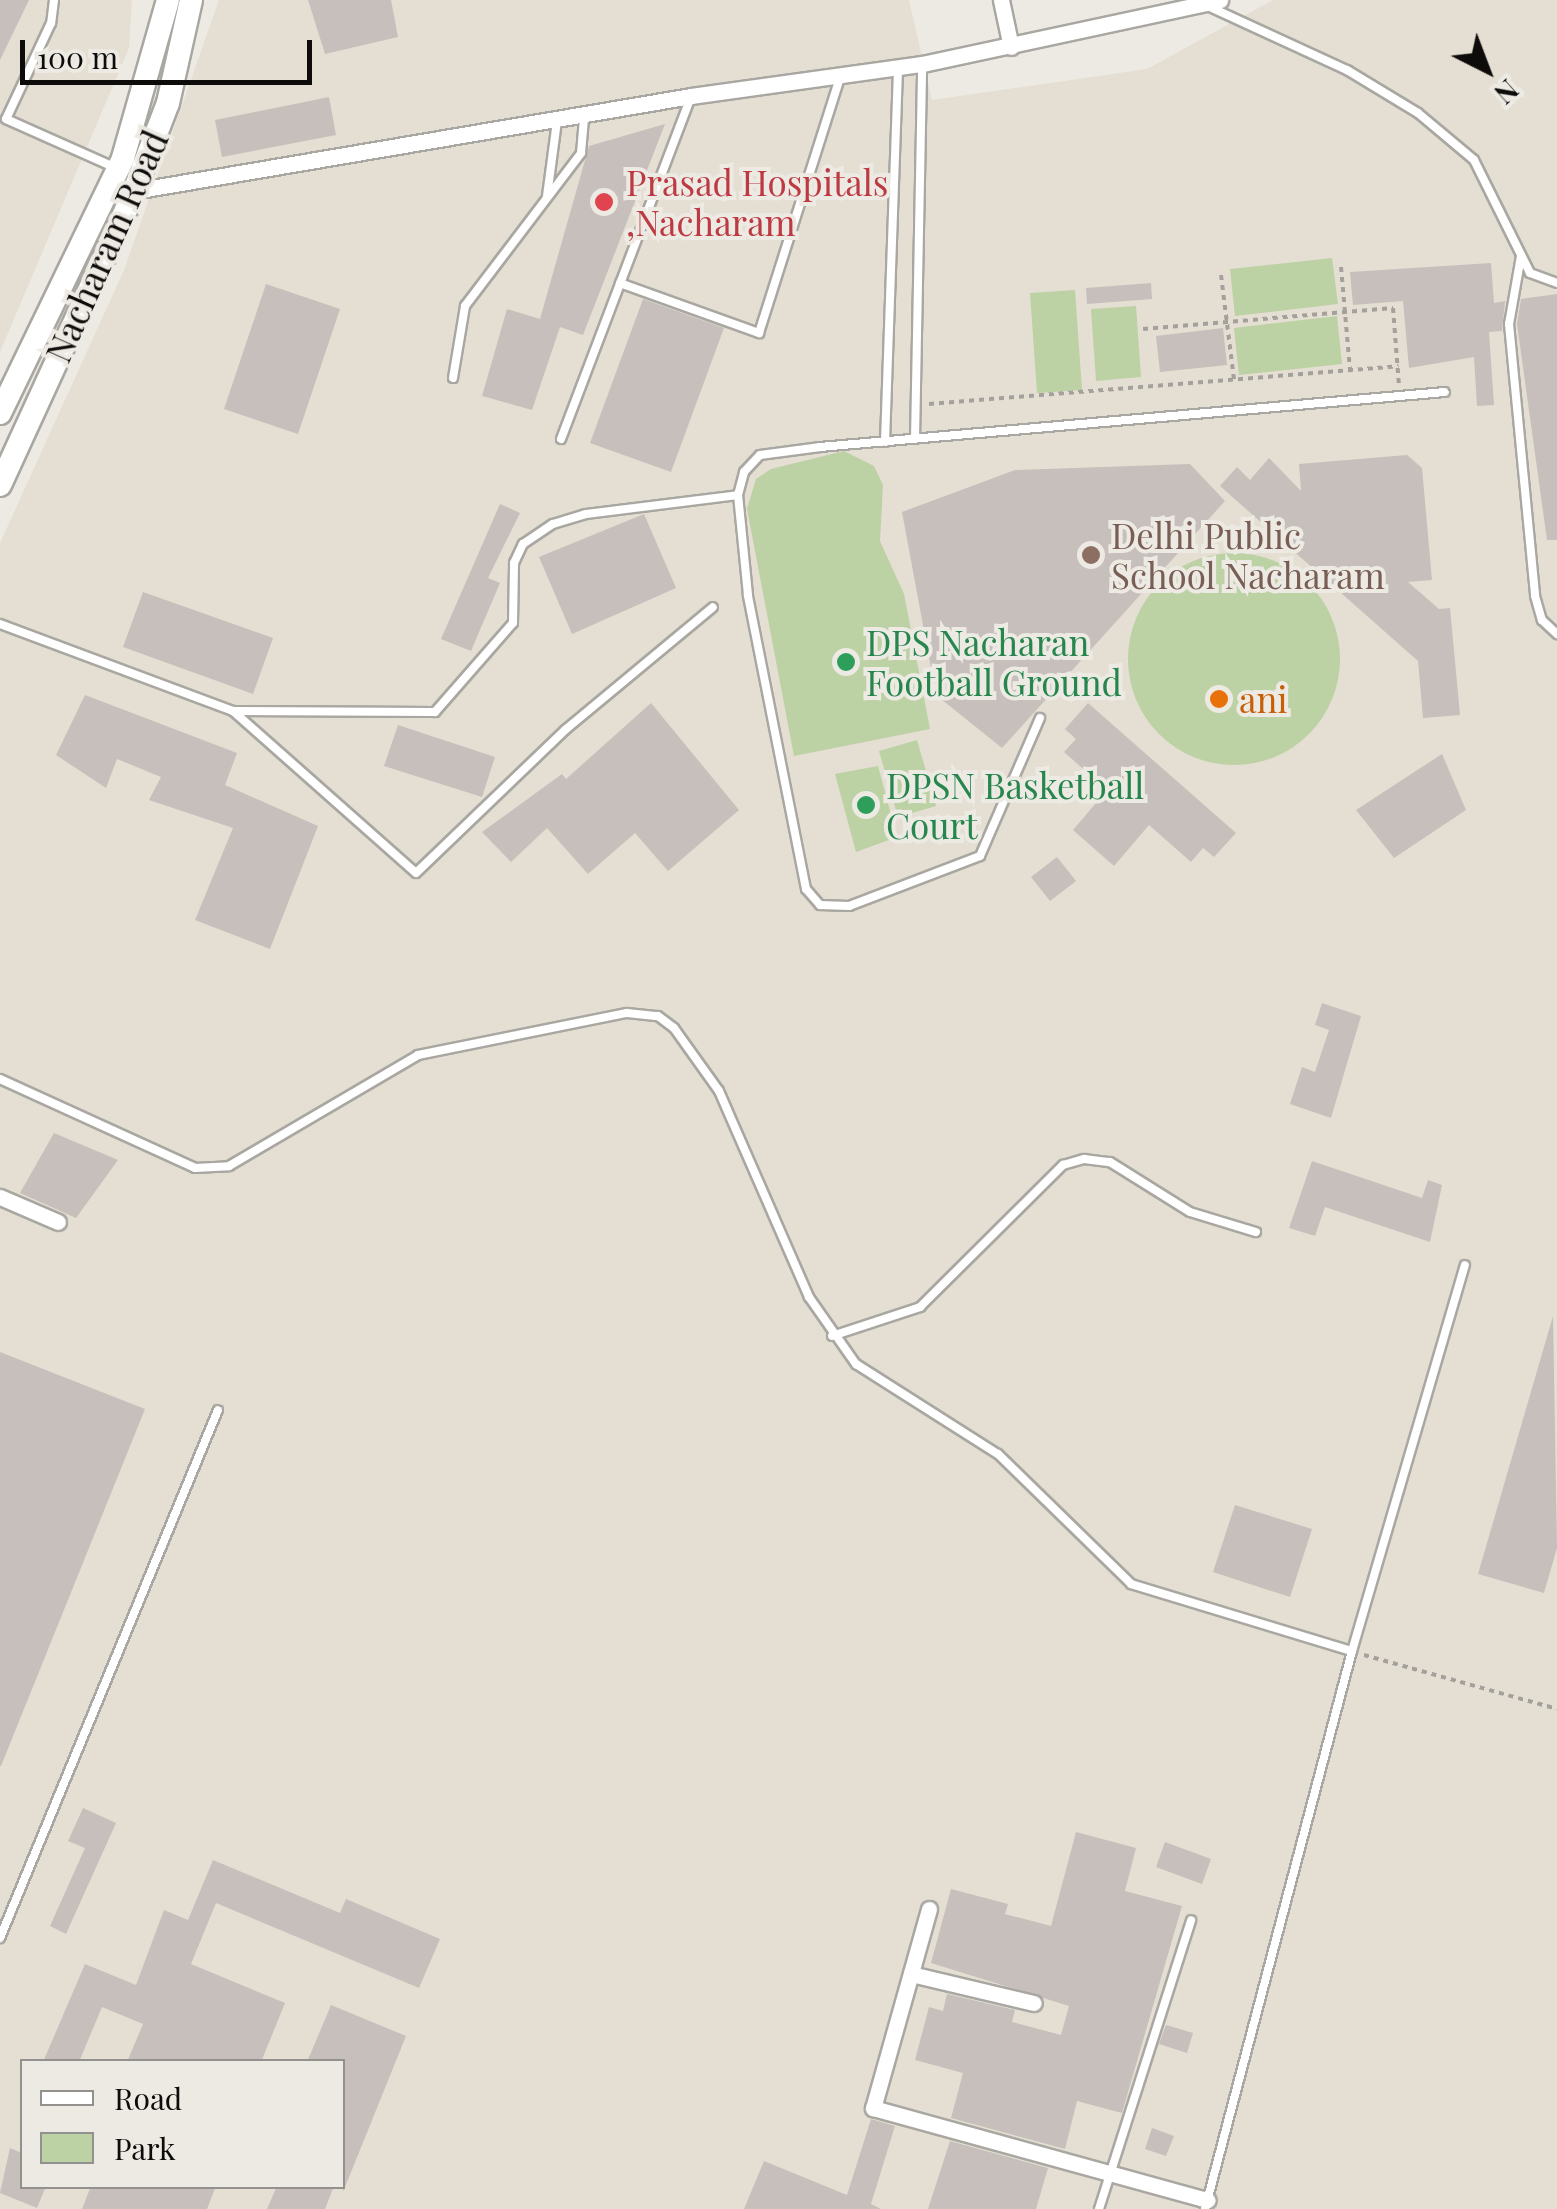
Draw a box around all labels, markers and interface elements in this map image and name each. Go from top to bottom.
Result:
scale bar [25,20,318,82]
north arrow [1437,20,1537,120]
text: 100 m [37,37,118,77]
text: N [1488,72,1527,113]
street label: Nacharam Road [36,124,176,368]
place label: Prasad Hospitals ,Nacharam [626,161,888,243]
marker: Prasad Hospitals ,Nacharam [591,189,617,215]
place label: Delhi Public School Nacharam [1111,514,1385,596]
marker: Delhi Public School Nacharam [1080,544,1102,566]
place label: DPS Nacharan Football Ground [866,621,1122,703]
marker: DPS Nacharan Football Ground [835,651,857,673]
place label: ani [1239,678,1288,720]
marker: ani [1208,688,1230,710]
place label: DPSN Basketball Court [886,764,1144,846]
marker: DPSN Basketball Court [855,794,877,816]
legend [20,2059,345,2189]
text: Road [114,2078,182,2118]
text: Park [114,2128,176,2168]

